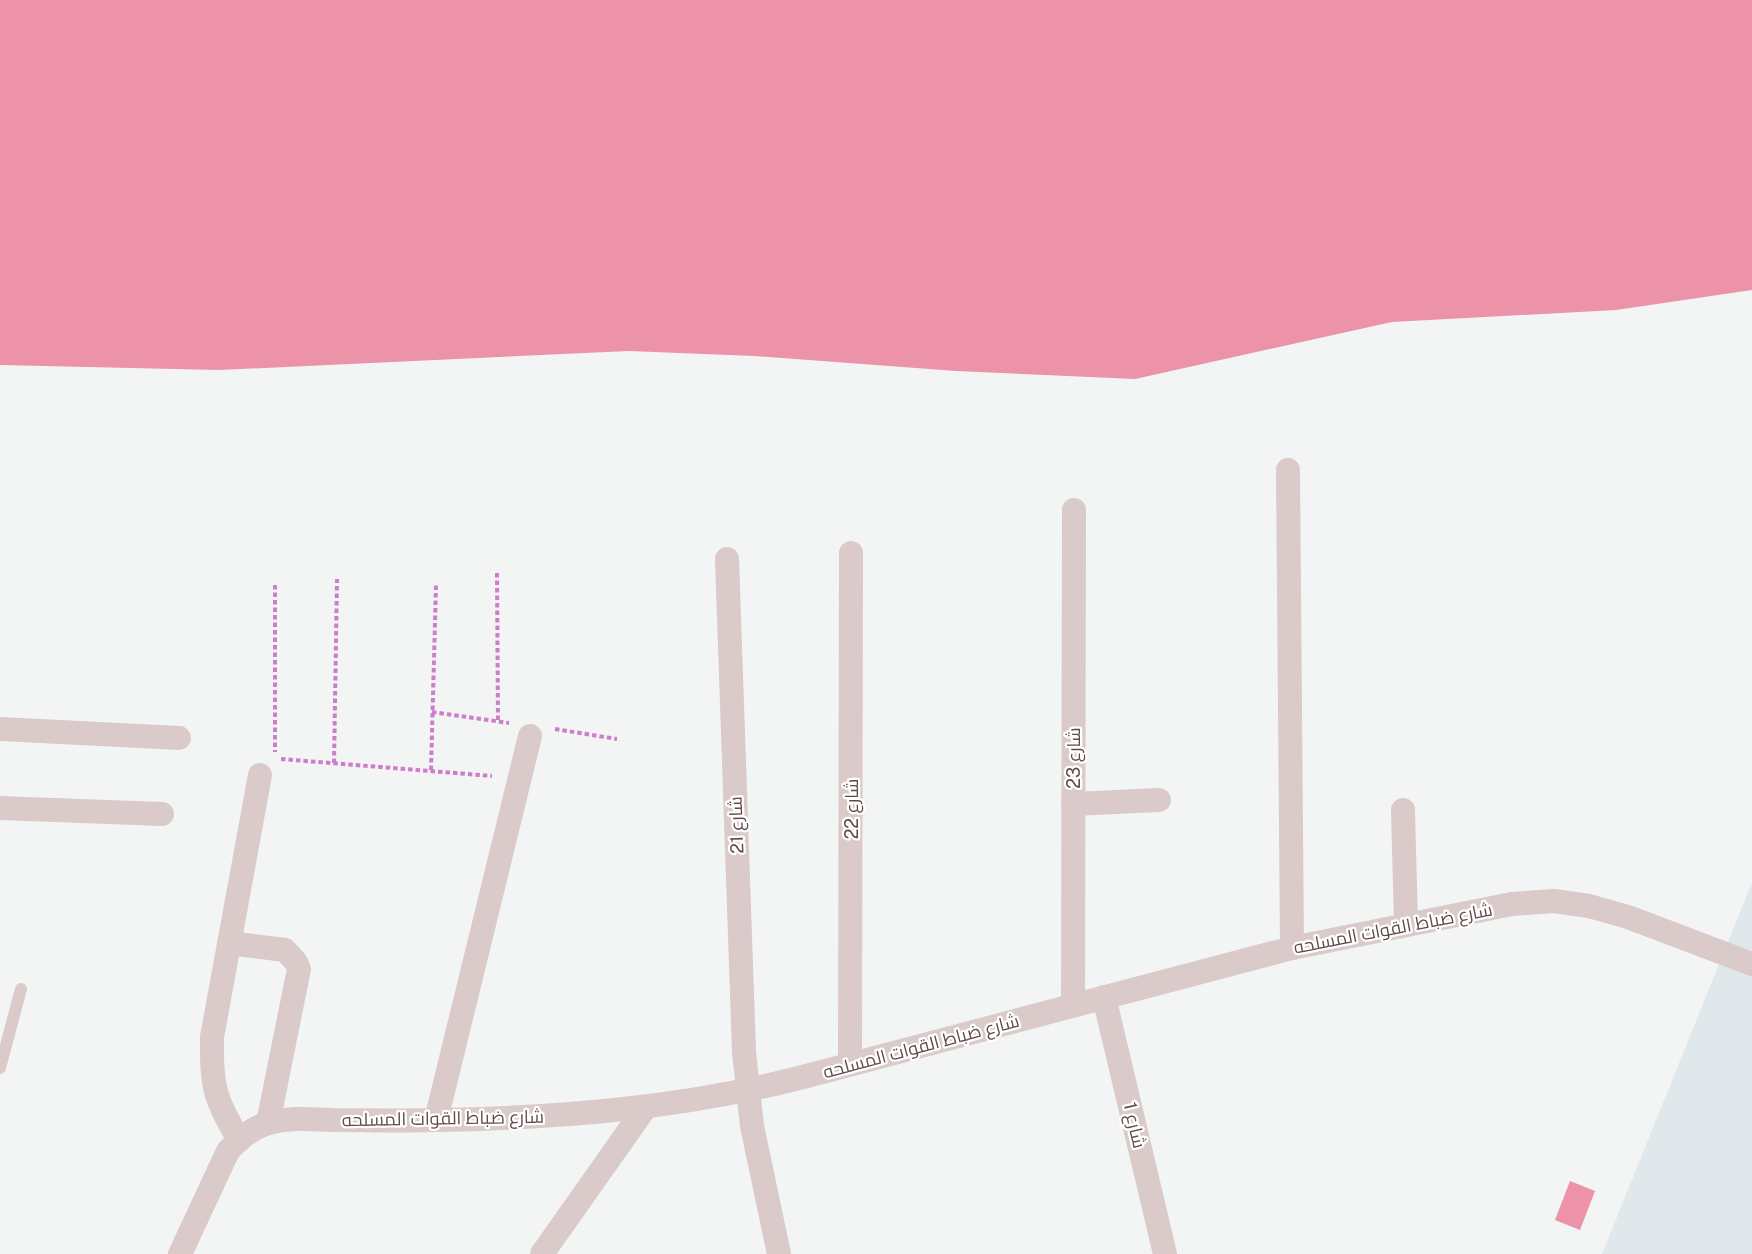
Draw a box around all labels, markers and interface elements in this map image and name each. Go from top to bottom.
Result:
street label: شارع 23 [1063,727,1086,789]
street label: شارع 22 [841,779,864,839]
street label: شارع 21 [725,796,749,854]
street label: شارع ضباط القوات المسلحه [1292,898,1495,960]
street label: شارع ضباط القوات المسلحه [821,1010,1022,1084]
street label: شارع 1 [1118,1100,1150,1151]
street label: شارع ضباط القوات المسلحه [342,1106,544,1132]

